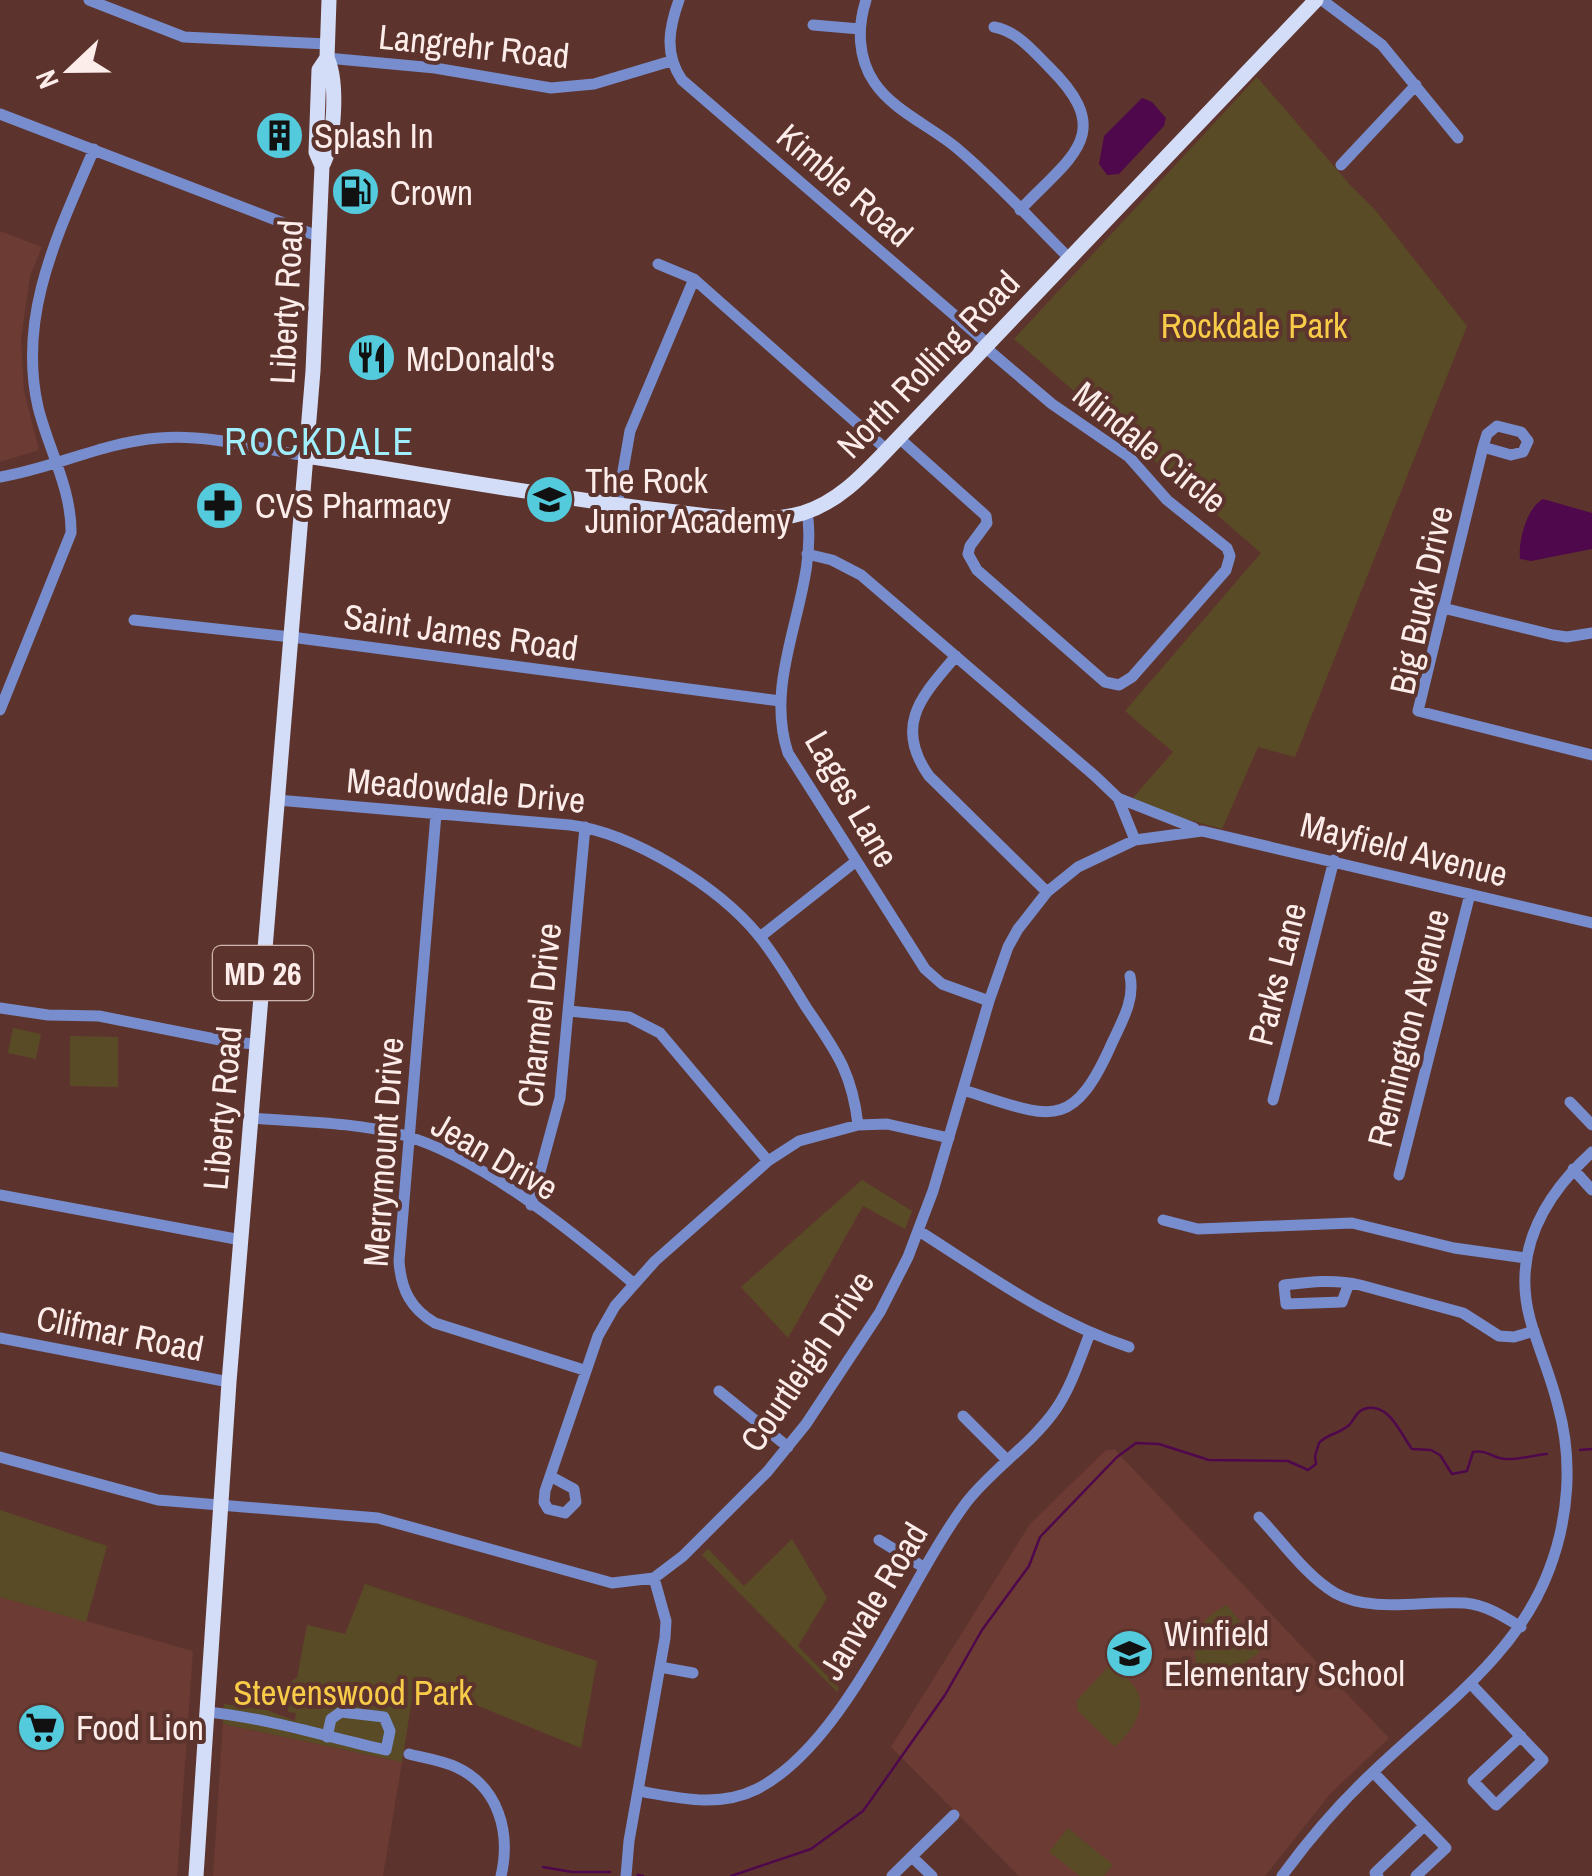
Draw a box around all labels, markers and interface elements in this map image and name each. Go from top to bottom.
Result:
street label: Langrehr Road [376,13,572,79]
north arrow [20,20,120,120]
text: N [26,65,68,94]
building icon: Splash In [253,109,305,161]
place label: Splash In [314,112,434,159]
street label: Kimble Road [767,113,923,257]
fuel station icon: Crown [329,166,381,218]
place label: Crown [390,169,473,216]
street label: Liberty Road [258,219,314,385]
street label: North Rolling Road [826,260,1030,468]
park label: Rockdale Park [1161,302,1348,349]
restaurant icon: McDonald's [345,332,397,384]
place label: McDonald's [406,335,555,382]
street label: Mindale Circle [1063,371,1237,523]
district label: ROCKDALE [224,416,416,467]
place label: The Rock Junior Academy [585,457,791,544]
school or university icon: The Rock Junior Academy [524,474,576,526]
pharmacy icon: CVS Pharmacy [194,479,246,531]
place label: CVS Pharmacy [255,482,452,529]
street label: Big Buck Drive [1378,501,1464,699]
street label: Saint James Road [341,592,581,672]
street label: Lages Lane [794,722,910,876]
street label: Meadowdale Drive [345,756,587,824]
street label: Mayfield Avenue [1296,801,1512,897]
street label: Parks Lane [1237,898,1317,1050]
street label: Remington Avenue [1356,904,1460,1152]
street label: Charmel Drive [506,921,572,1109]
road number: MD 26 [213,946,313,1000]
street label: Liberty Road [191,1024,253,1192]
street label: Merrymount Drive [352,1036,414,1268]
street label: Jean Drive [423,1101,567,1211]
street label: Courtleigh Drive [729,1261,885,1461]
street label: Clifmar Road [33,1294,207,1372]
street label: Janvale Road [808,1514,938,1688]
place label: Winfield Elementary School [1164,1610,1405,1697]
school or university icon: Winfield Elementary School [1103,1627,1155,1679]
park label: Stevenswood Park [233,1669,473,1716]
supermarket icon: Food Lion [15,1701,67,1753]
place label: Food Lion [76,1704,204,1751]

